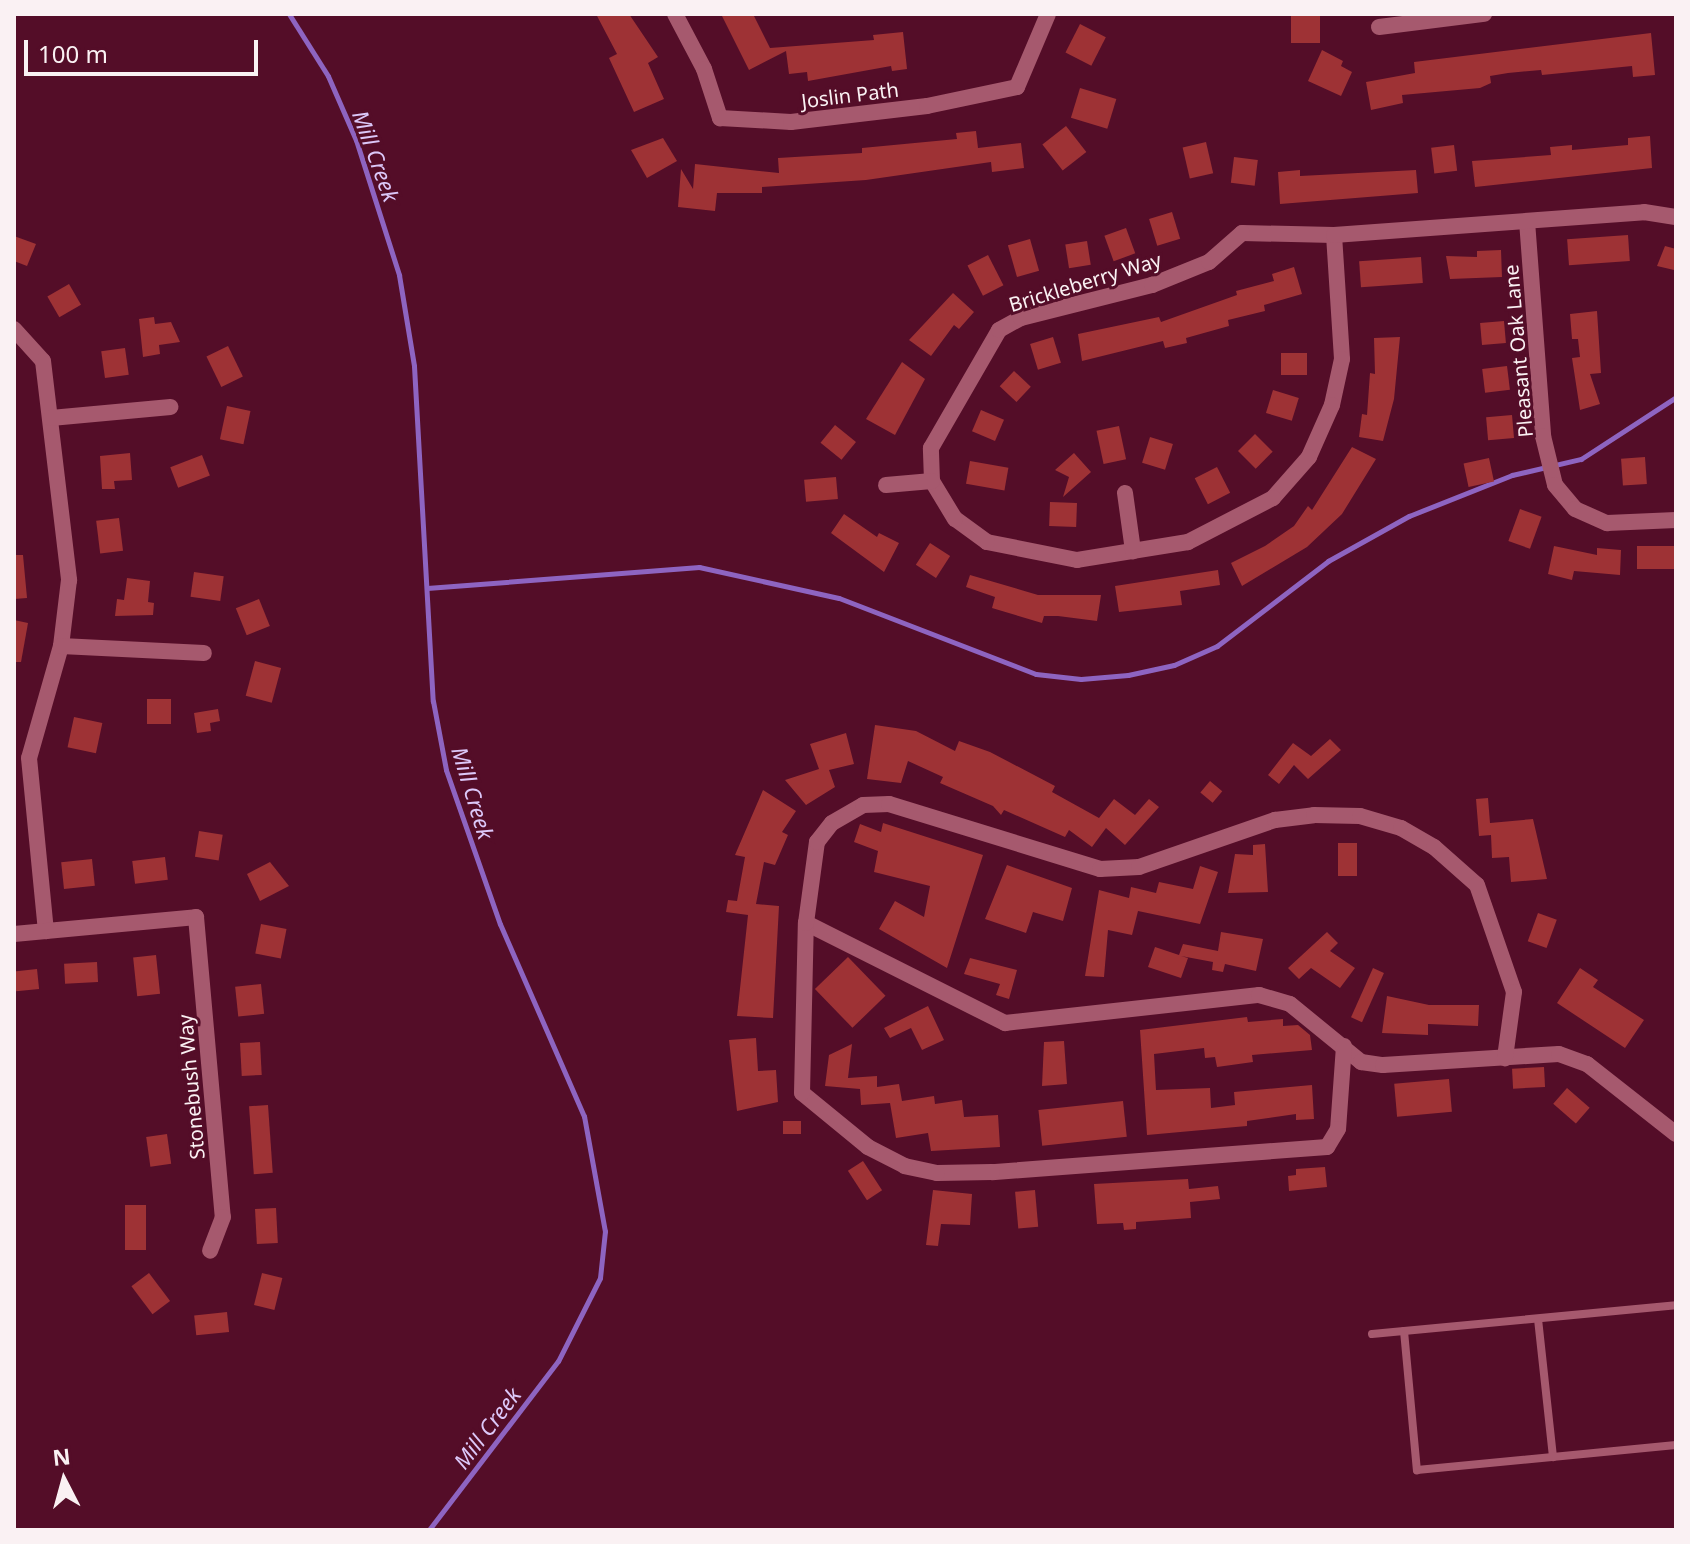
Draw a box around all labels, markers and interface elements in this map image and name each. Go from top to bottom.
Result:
scale bar [28,24,262,74]
text: 100 m [38,37,108,70]
street label: Joslin Path [800,77,900,113]
water label: Mill Creek [347,107,405,205]
street label: Brickleberry Way [1006,247,1164,317]
street label: Pleasant Oak Lane [1498,264,1538,438]
water label: Mill Creek [446,744,500,842]
street label: Stonebush Way [173,1014,209,1160]
water label: Mill Creek [448,1382,526,1474]
north arrow [24,1440,104,1520]
text: N [51,1440,72,1472]

